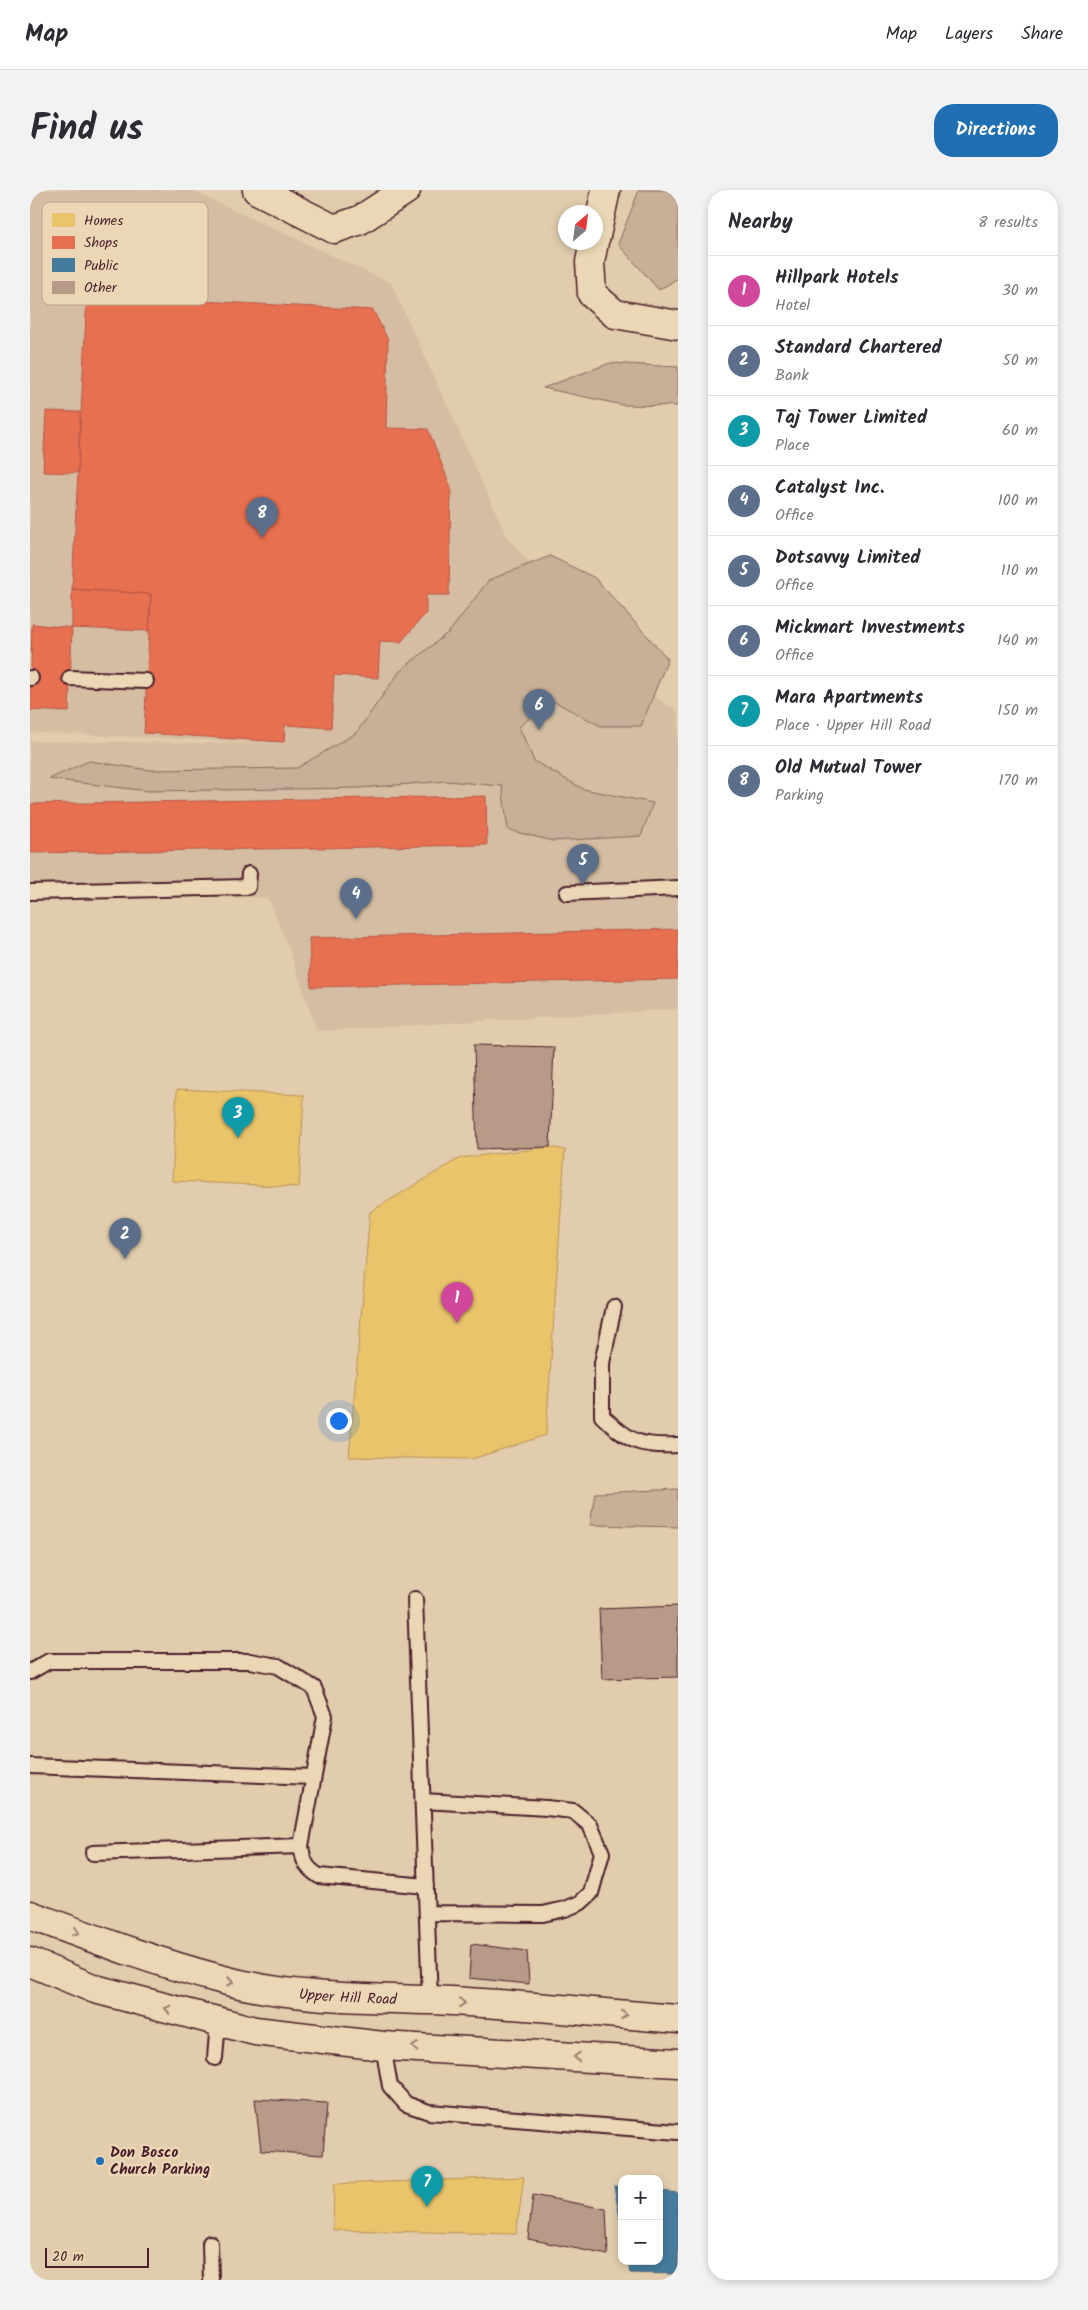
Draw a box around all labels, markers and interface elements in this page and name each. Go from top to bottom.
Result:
text: Map [25,15,68,54]
text: Map [886,20,917,49]
text: Layers [945,20,993,49]
text: Share [1021,20,1063,49]
text: Find us [30,102,143,158]
button: Directions [934,104,1058,157]
legend [42,202,208,305]
north arrow [558,205,603,250]
text: Nearby [728,206,793,239]
text: Homes [84,210,123,232]
text: 8 results [978,210,1038,235]
text: Shops [84,232,118,254]
text: Public [84,255,119,277]
text: Hillpark Hotels [775,263,899,293]
text: Other [84,277,118,299]
text: 1 [742,278,746,303]
text: 30 m [1002,278,1038,303]
text: Hotel [775,293,810,318]
text: Standard Chartered [775,333,942,363]
text: 2 [739,348,749,373]
text: 50 m [1002,348,1038,373]
text: Bank [775,363,809,388]
text: Taj Tower Limited [775,403,927,433]
text: 3 [740,418,748,443]
text: 60 m [1002,418,1038,443]
text: Place [775,433,809,458]
text: Catalyst Inc. [775,473,885,503]
text: 4 [740,488,748,513]
text: 100 m [998,488,1038,513]
pin: 8 [246,497,278,538]
text: Office [775,503,814,528]
text: Dotsavvy Limited [775,543,921,573]
text: 5 [740,558,748,583]
text: 110 m [1001,558,1038,583]
text: Office [775,573,814,598]
text: Mickmart Investments [775,613,965,643]
text: 6 [740,628,748,653]
text: 140 m [997,628,1038,653]
text: Office [775,643,814,668]
text: Mara Apartments [775,683,923,713]
pin: 6 [523,689,555,730]
text: 7 [740,698,748,723]
text: 150 m [997,698,1038,723]
text: Place · Upper Hill Road [775,713,931,738]
text: Old Mutual Tower [775,753,921,783]
text: 8 [739,768,749,793]
text: 170 m [998,768,1038,793]
text: Parking [775,783,824,808]
pin: 5 [567,844,599,885]
pin: 4 [340,878,372,919]
pin: 3 [222,1097,254,1138]
pin: 2 [109,1218,141,1259]
pin: 1 [441,1282,473,1323]
your location [326,1408,352,1434]
one-way arrow [71,1926,80,1936]
one-way arrow [226,1976,235,1986]
street label: Upper Hill Road [298,1983,398,2012]
one-way arrow [458,1997,466,2008]
one-way arrow [165,2004,173,2014]
one-way arrow [620,2009,628,2020]
one-way arrow [410,2042,418,2053]
one-way arrow [573,2051,581,2062]
place label: Don Bosco Church Parking [110,2141,210,2182]
marker: Don Bosco Church Parking [94,2155,106,2167]
pin: 7 [411,2166,443,2207]
map controls [618,2175,663,2265]
button: + [618,2175,663,2220]
button: − [618,2220,663,2265]
scale bar [45,2245,149,2268]
text: 20 m [52,2246,84,2268]

